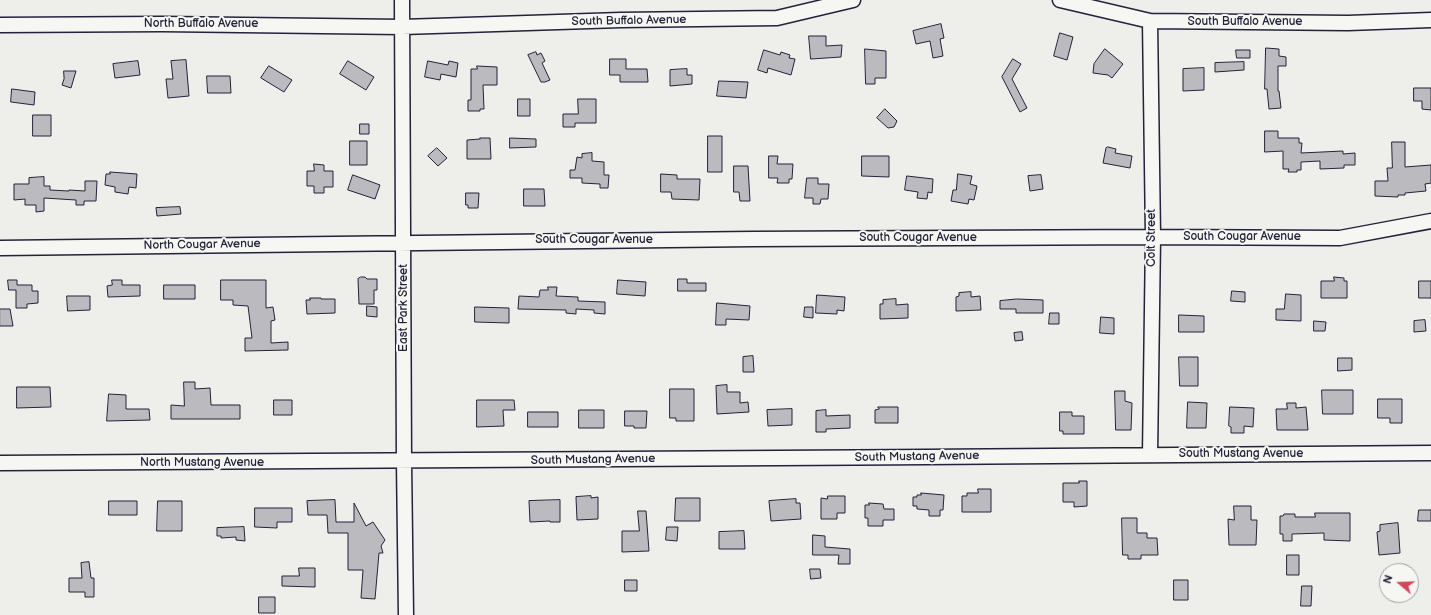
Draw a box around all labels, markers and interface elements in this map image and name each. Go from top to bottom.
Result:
street label: South Buffalo Avenue [571,13,687,29]
street label: South Buffalo Avenue [1188,15,1302,29]
street label: North Buffalo Avenue [144,17,258,31]
street label: Colt Street [1145,209,1159,267]
street label: South Cougar Avenue [1183,230,1301,244]
street label: South Cougar Avenue [859,231,977,245]
street label: South Cougar Avenue [535,233,653,247]
street label: North Cougar Avenue [143,237,261,253]
street label: East Park Street [397,264,411,352]
street label: South Mustang Avenue [1179,447,1303,461]
street label: South Mustang Avenue [855,449,979,465]
street label: South Mustang Avenue [531,452,655,468]
street label: North Mustang Avenue [140,456,264,470]
north arrow [1379,563,1419,603]
text: N [1381,573,1396,585]

